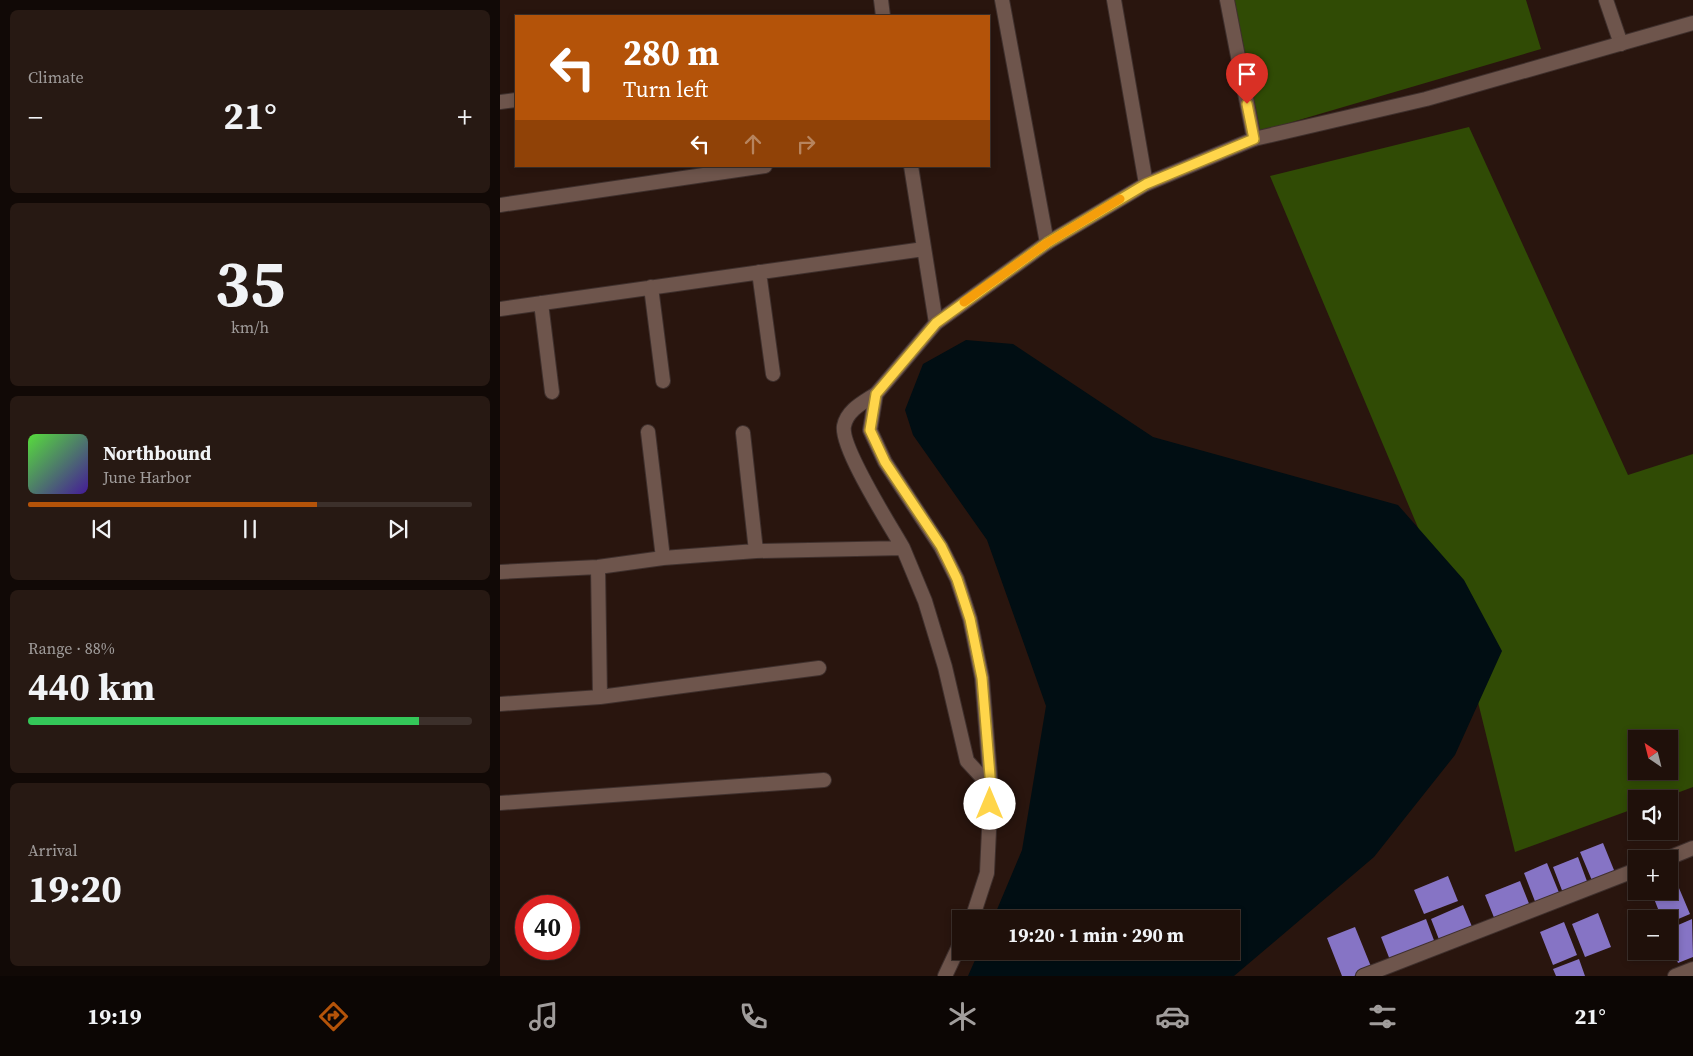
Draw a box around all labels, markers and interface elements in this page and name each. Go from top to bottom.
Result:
text: 280 m [623,29,719,77]
icon: left [540,35,605,100]
pin [1226,53,1268,104]
icon: arrive [1233,60,1261,88]
text: Climate [28,66,84,88]
text: Turn left [623,74,708,104]
text: 21° [223,90,277,142]
text: − [28,98,43,136]
text: + [457,98,472,136]
icon: left [686,130,714,158]
icon: ahead [739,130,767,158]
icon: right [792,130,820,158]
text: 35 [215,239,285,328]
text: km/h [231,316,269,338]
text: Northbound [103,440,211,466]
text: June Harbor [103,466,191,488]
icon: previous [88,515,116,543]
icon: pause [236,515,264,543]
icon: next [384,515,412,543]
text: Range · 88% [28,637,115,659]
text: 440 km [28,661,155,713]
north arrow [1628,730,1678,780]
map controls [1628,730,1678,960]
position arrow [963,777,1015,829]
button: sound [1628,790,1678,840]
text: Arrival [28,839,77,861]
button: + [1628,850,1678,900]
text: 19:20 [28,863,122,915]
speed limit sign: 40 [515,895,580,960]
button: − [1628,910,1678,960]
text: 19:20 · 1 min · 290 m [1008,922,1184,948]
icon: directions [316,999,351,1034]
icon: music [526,999,561,1034]
icon: phone [736,999,771,1034]
icon: climate [945,999,980,1034]
icon: car [1155,999,1190,1034]
icon: filters [1365,999,1400,1034]
text: 19:19 [87,1001,142,1031]
text: 21° [1575,1001,1606,1031]

